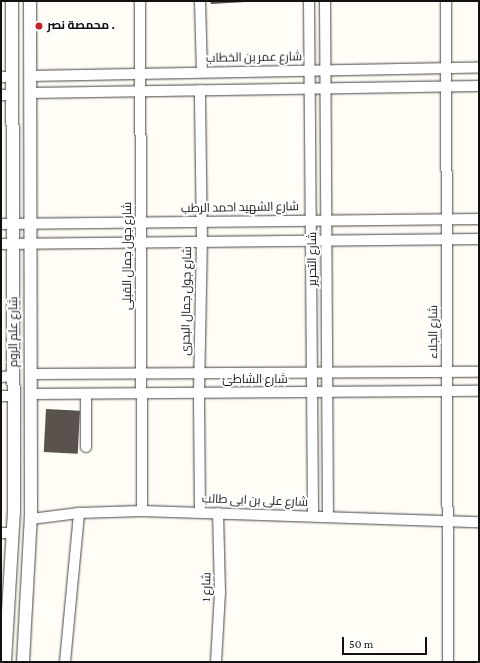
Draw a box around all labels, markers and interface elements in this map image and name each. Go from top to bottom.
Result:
place label: محمصة نصر . [47,19,115,33]
marker: محمصة نصر . [34,21,44,31]
street label: شارع عمر بن الخطاب [206,50,302,66]
street label: شارع الشهيد احمد الرطب [181,200,299,216]
street label: شارع جول جمال القبلى [121,202,135,310]
street label: شارع التحرير [306,232,320,286]
street label: شارع جول جمال البحرى [179,246,195,356]
street label: شارع علم الروم [7,297,21,367]
street label: شارع الجلاء [427,305,441,359]
street label: شارع الشاطئ [222,373,288,387]
street label: شارع على بن ابى طالب [202,492,308,510]
street label: شارع 1 [200,572,214,602]
scale bar [344,629,429,655]
text: 50 m [349,637,373,651]

